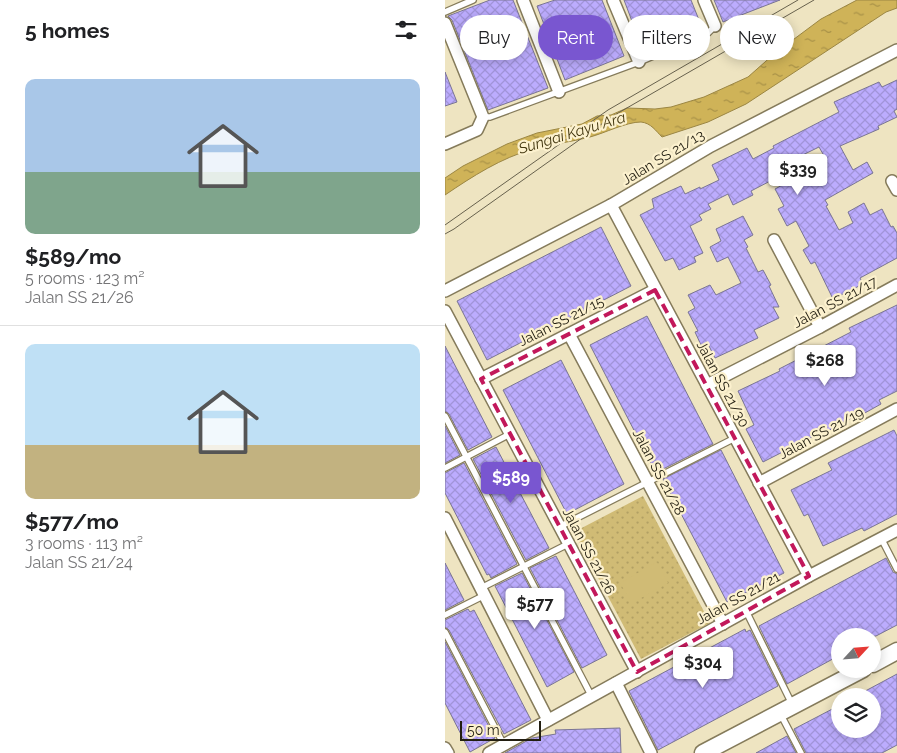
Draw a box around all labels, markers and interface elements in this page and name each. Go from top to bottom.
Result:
chip: Buy [460,15,528,60]
chip: Rent [538,15,613,60]
chip: Filters [623,15,710,60]
chip: New [720,15,794,60]
icon: filters [392,16,420,44]
text: 5 homes [25,18,110,43]
water label: Sungai Kayu Ara [515,108,628,158]
icon: home [178,111,268,201]
street label: Jalan SS 21/13 [619,126,707,188]
pin: $339 [768,154,828,196]
text: $339 [779,160,817,179]
text: $589/mo [25,244,121,269]
text: 5 rooms · 123 m² [25,269,145,288]
street label: Jalan SS 21/17 [790,273,880,331]
text: Jalan SS 21/26 [25,288,134,307]
street label: Jalan SS 21/15 [516,293,606,349]
street label: Jalan SS 21/30 [694,338,752,430]
pin: $268 [795,344,855,387]
text: $268 [806,351,844,370]
icon: home [178,377,268,467]
street label: Jalan SS 21/19 [776,404,866,462]
street label: Jalan SS 21/28 [630,426,688,518]
pin: $589 [481,462,541,504]
text: $589 [492,468,530,487]
street label: Jalan SS 21/26 [560,505,618,597]
text: $577/mo [25,509,119,534]
text: 3 rooms · 113 m² [25,534,143,553]
text: Jalan SS 21/24 [25,553,133,572]
street label: Jalan SS 21/21 [694,569,782,627]
pin: $577 [505,588,565,630]
text: $577 [516,594,554,613]
north arrow [831,628,881,678]
map controls [831,628,881,738]
pin: $304 [673,646,733,689]
text: $304 [684,653,722,672]
button: layers [831,688,881,738]
scale bar [460,718,541,741]
text: 50 m [467,722,500,738]

